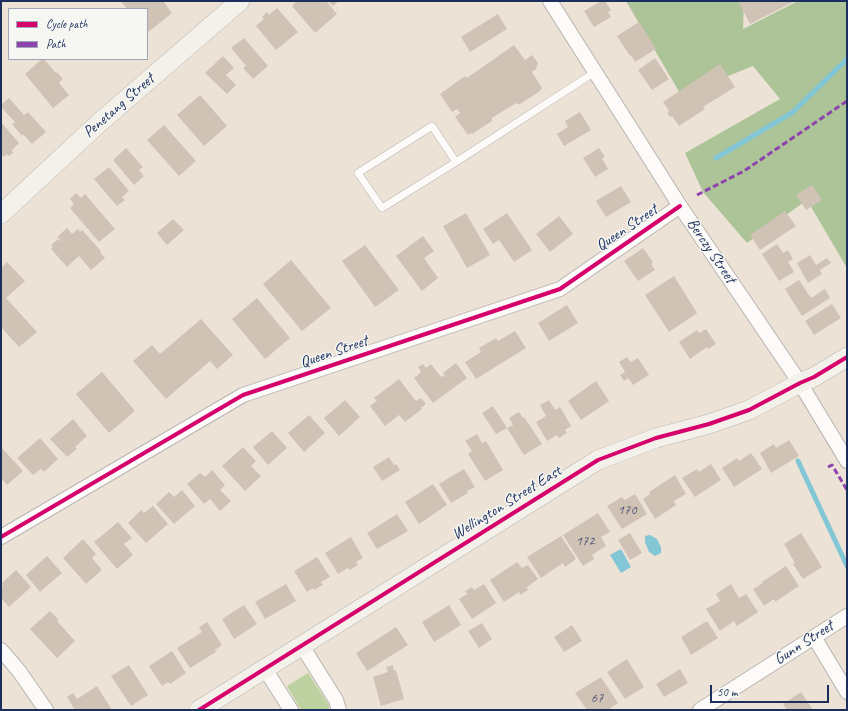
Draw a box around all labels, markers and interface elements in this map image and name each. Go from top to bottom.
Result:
legend [8,8,148,60]
text: Cycle path [46,16,88,32]
text: Path [46,36,66,52]
street label: Penetang Street [79,70,159,142]
street label: Queen Street [593,200,661,256]
street label: Berczy Street [682,215,740,287]
street label: Queen Street [298,331,370,373]
street label: Wellington Street East [449,462,565,544]
house number: 170 [618,502,636,518]
house number: 172 [576,533,594,549]
street label: Gunn Street [771,617,837,669]
scale bar [712,677,831,703]
text: 50 m [717,684,737,700]
house number: 67 [591,690,603,706]

